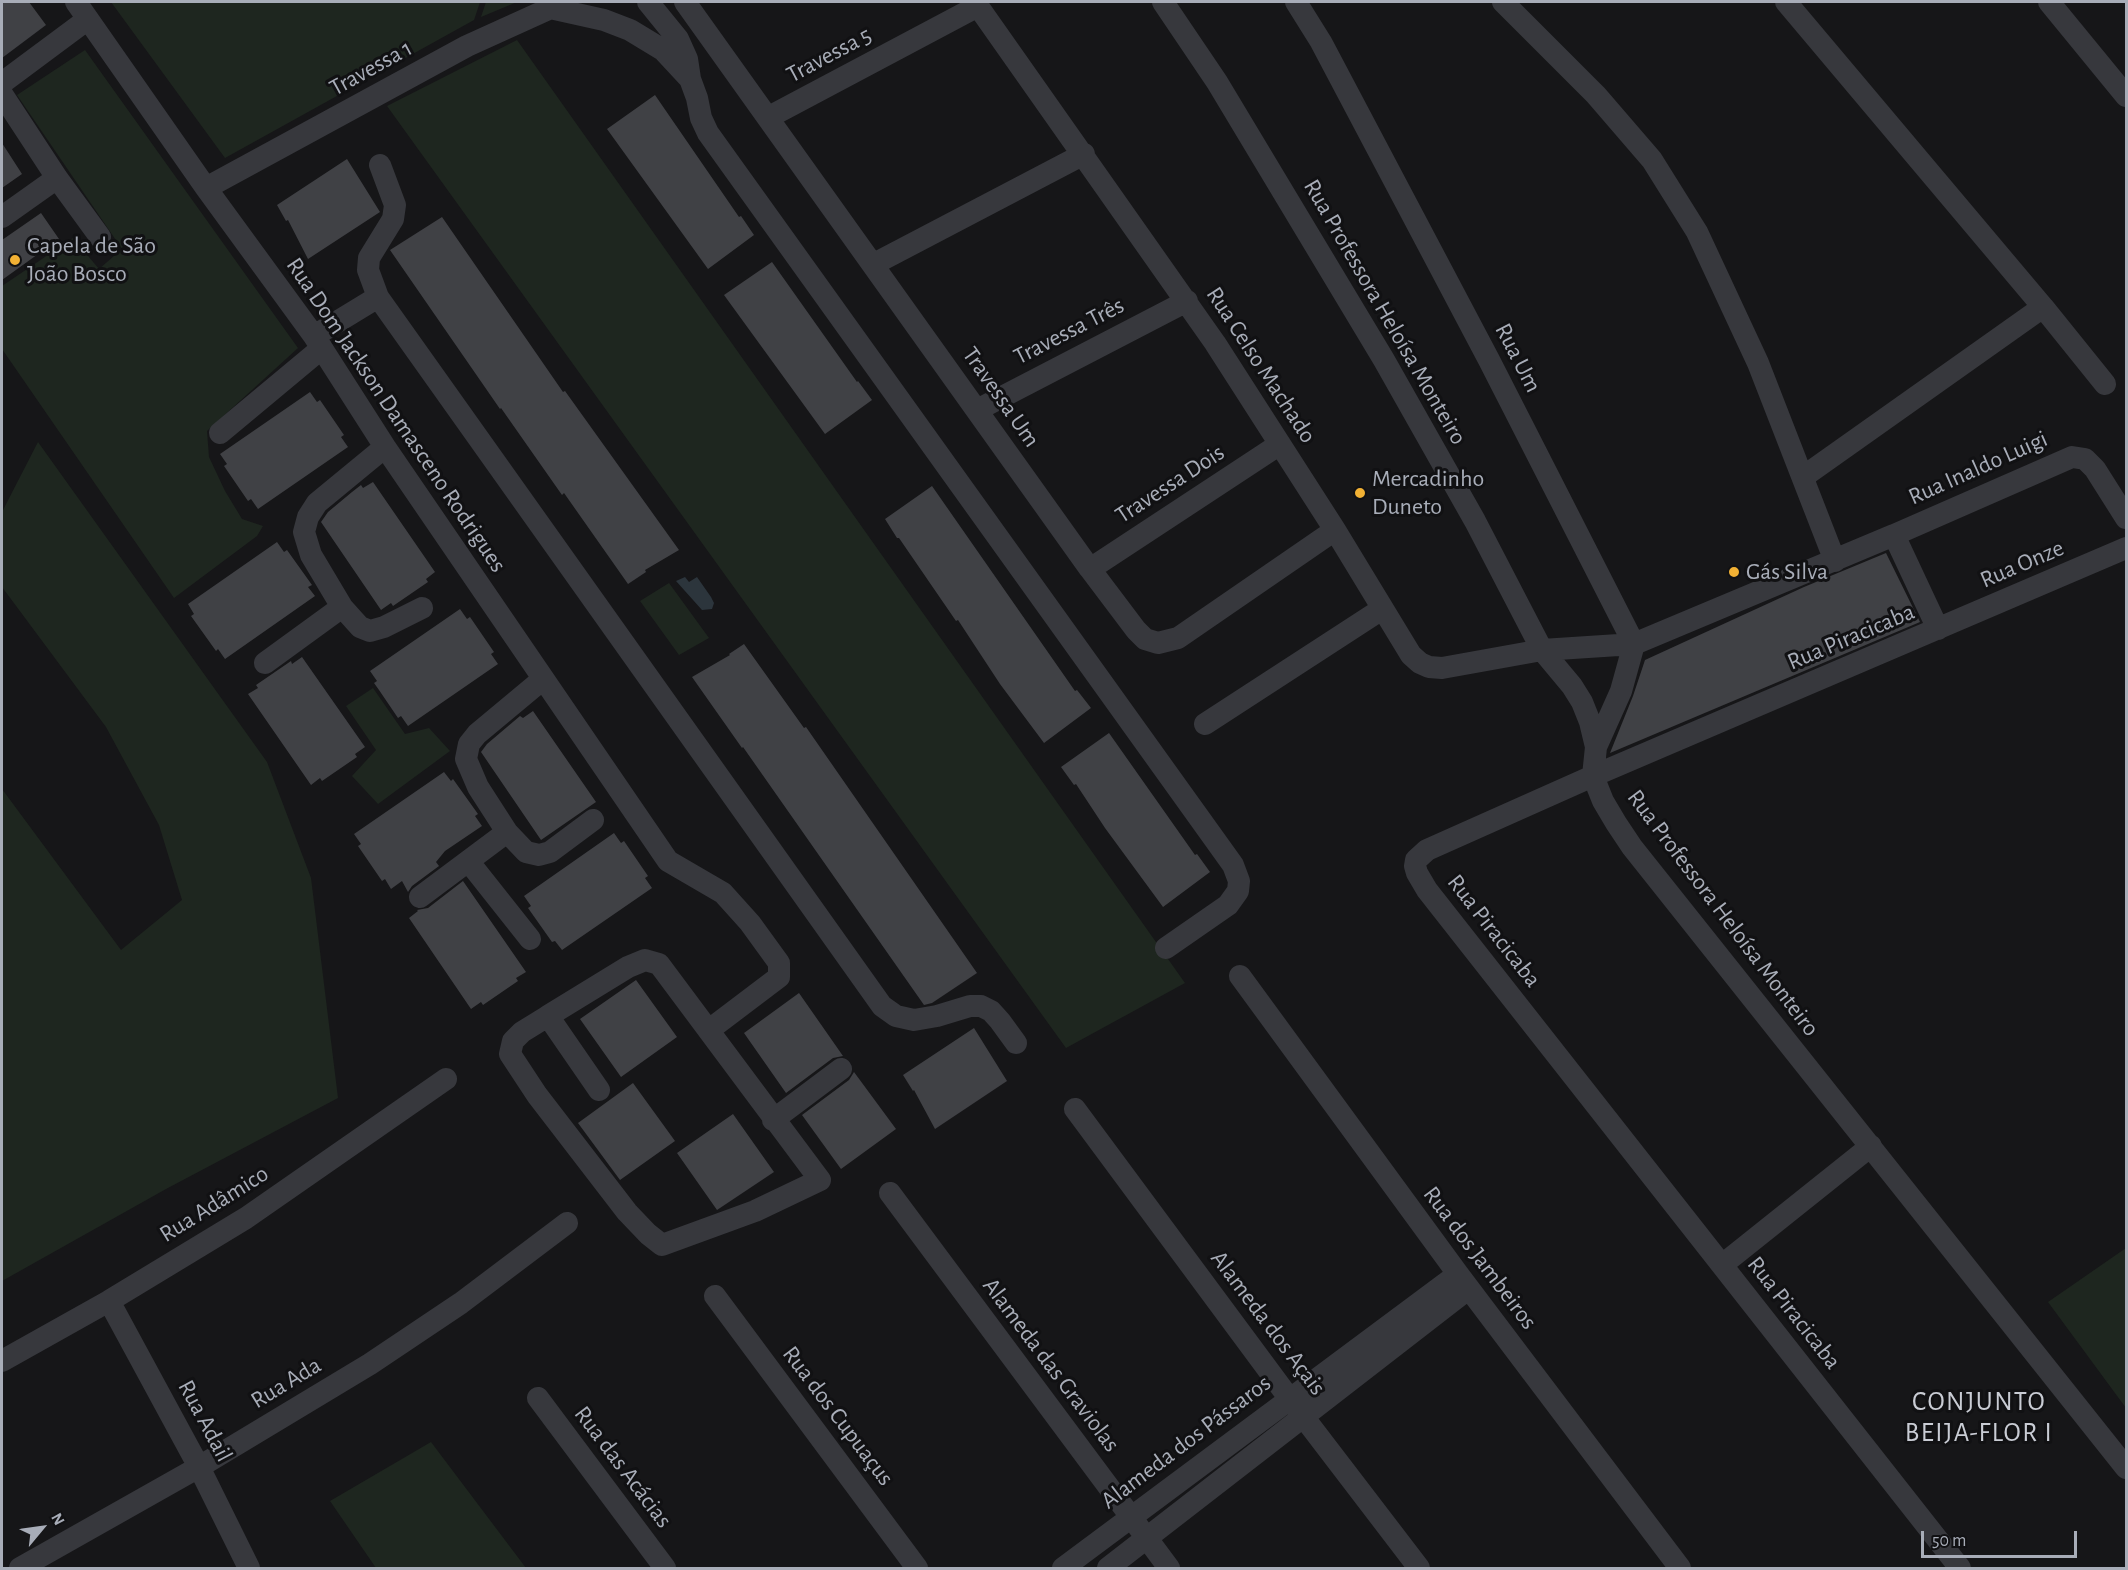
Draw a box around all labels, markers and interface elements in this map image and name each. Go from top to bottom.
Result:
street label: Travessa 5 [782,21,876,89]
street label: Travessa 1 [324,33,418,103]
street label: Rua Professora Heloísa Monteiro [1297,174,1473,450]
place label: Capela de São João Bosco [27,232,156,288]
street label: Rua Dom Jackson Damasceno Rodrigues [280,252,512,578]
marker: Capela de São João Bosco [8,253,22,267]
street label: Rua Celso Machado [1200,281,1322,449]
street label: Travessa Três [1009,291,1129,371]
street label: Rua Um [1488,319,1548,397]
street label: Travessa Um [956,341,1046,453]
street label: Rua Inaldo Luigi [1904,424,2052,512]
street label: Travessa Dois [1110,438,1230,530]
place label: Mercadinho Duneto [1372,465,1484,521]
marker: Mercadinho Duneto [1353,486,1367,500]
street label: Rua Onze [1976,533,2068,595]
place label: Gás Silva [1746,558,1828,586]
marker: Gás Silva [1727,565,1741,579]
street label: Rua Piracicaba [1783,597,1919,677]
street label: Rua Professora Heloísa Monteiro [1621,784,1825,1042]
street label: Rua Piracicaba [1441,869,1547,993]
street label: Rua Adâmico [154,1159,274,1249]
street label: Rua dos Jambeiros [1417,1181,1543,1335]
street label: Alameda dos Açais [1204,1245,1332,1401]
street label: Rua Piracicaba [1741,1251,1847,1375]
street label: Alameda das Graviolas [976,1272,1126,1458]
street label: Rua dos Cupuaçus [776,1340,900,1492]
street label: Rua Ada [246,1351,326,1415]
street label: Alameda dos Pássaros [1095,1369,1277,1515]
street label: Rua Adail [171,1375,239,1467]
district label: CONJUNTO BEIJA-FLOR I [1905,1386,2053,1449]
street label: Rua das Acácias [568,1400,678,1534]
north arrow [12,1498,72,1558]
text: N [48,1511,67,1528]
scale bar [1924,1519,2080,1557]
text: 50 m [1932,1532,1966,1550]

